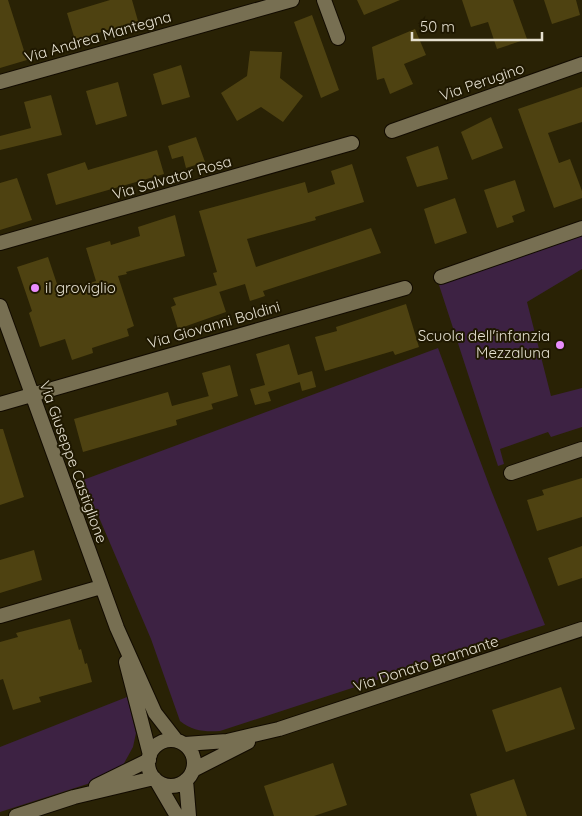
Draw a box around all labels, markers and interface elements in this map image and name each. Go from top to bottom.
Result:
street label: Via Andrea Mantegna [22,6,173,67]
scale bar [412,10,542,42]
text: 50 m [420,17,455,36]
street label: Via Perugino [437,58,527,105]
street label: Via Salvator Rosa [110,151,234,204]
place label: il groviglio [45,278,116,297]
marker: il groviglio [29,282,41,294]
street label: Via Giovanni Boldini [145,297,282,353]
place label: Scuola dell'infanzia Mezzaluna [418,326,550,362]
marker: Scuola dell'infanzia Mezzaluna [554,339,566,351]
street label: Via Giuseppe Castiglione [35,378,112,546]
street label: Via Donato Bramante [351,631,501,696]

